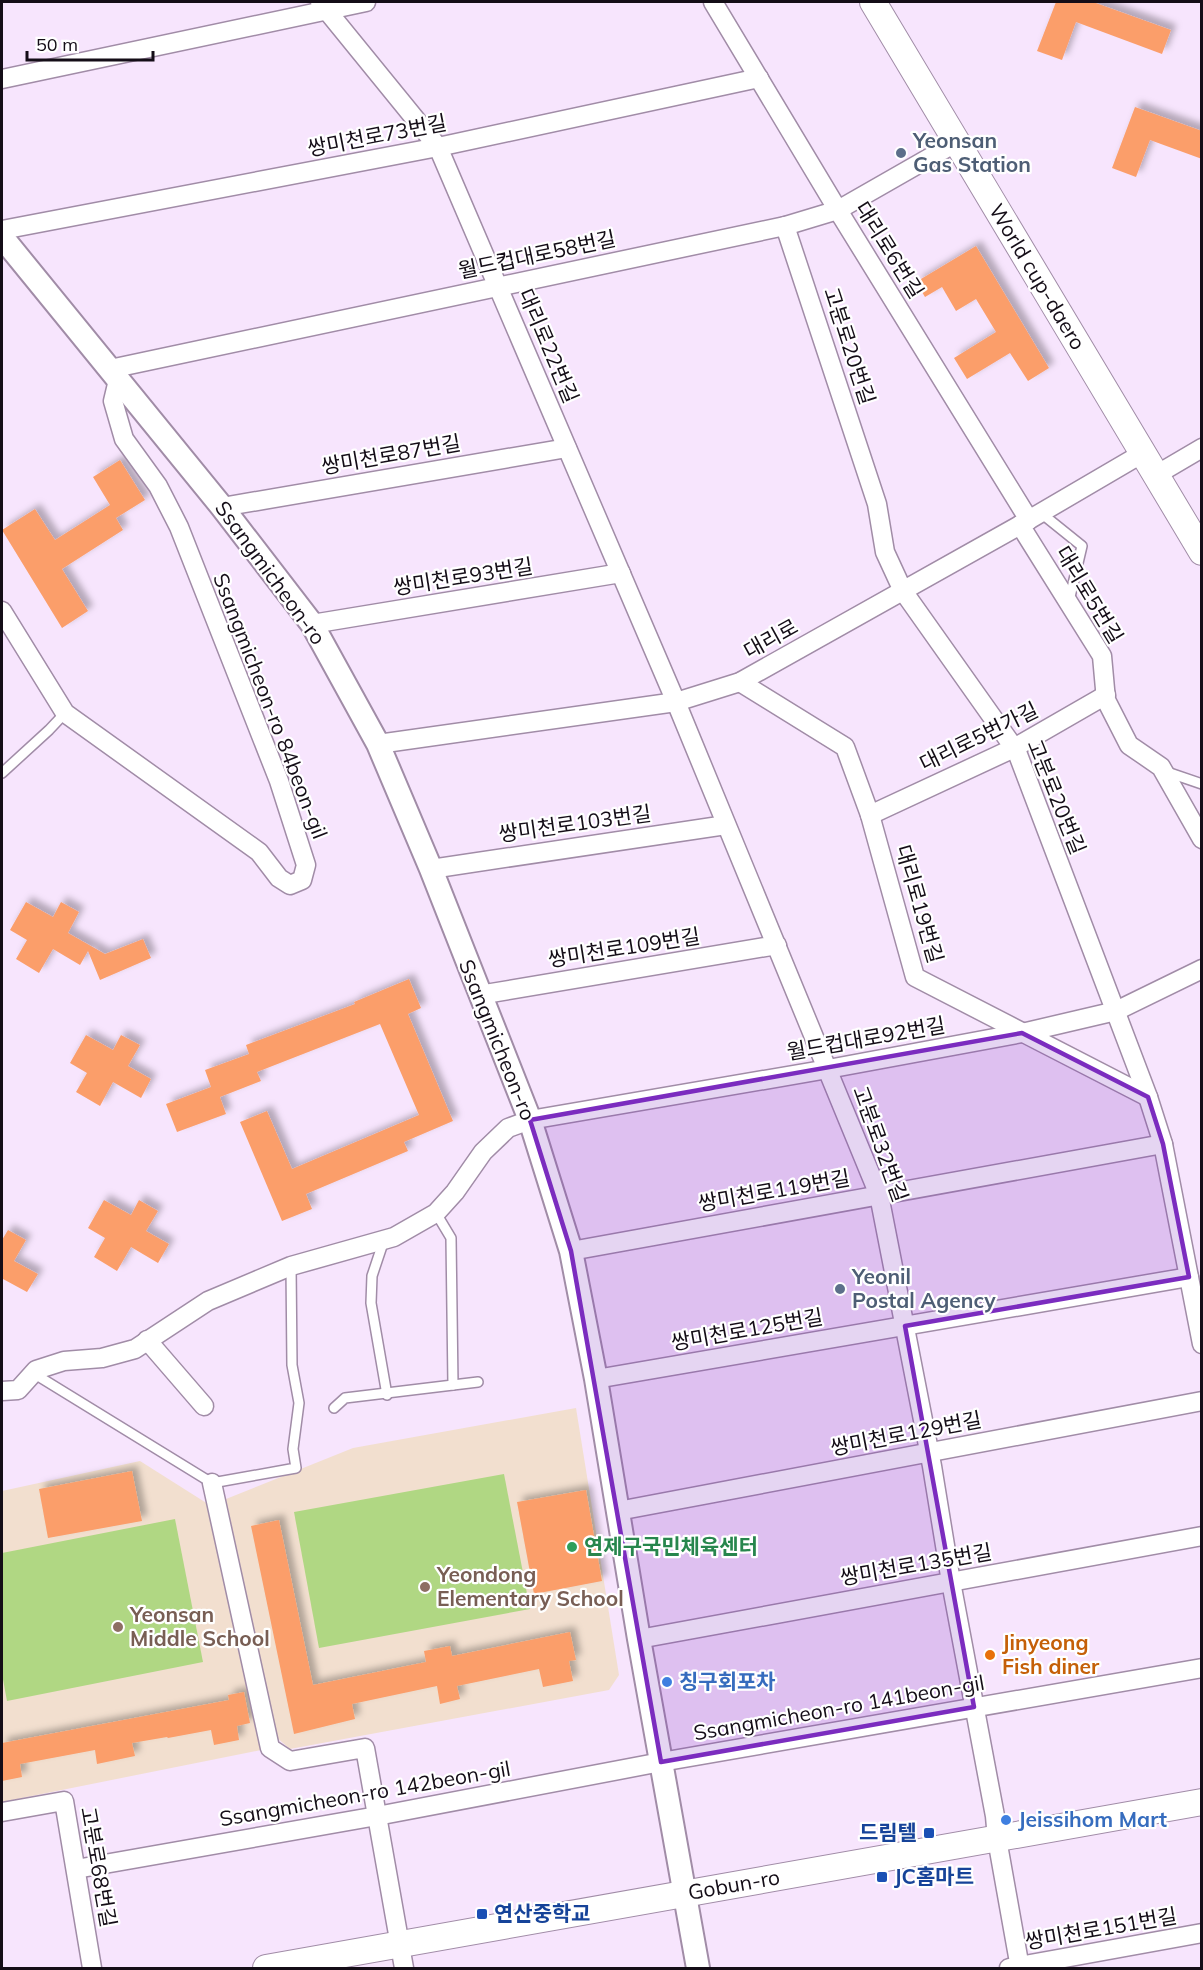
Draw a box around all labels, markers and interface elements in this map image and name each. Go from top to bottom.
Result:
scale bar [27,24,153,62]
text: 50 m [36,33,78,56]
street label: 쌍미천로73번길 [305,109,449,161]
place label: Yeonsan Gas Station [912,127,1031,177]
marker: Yeonsan Gas Station [894,146,908,160]
street label: 대리로6번길 [850,196,930,303]
street label: World cup-daero [984,199,1092,354]
street label: 월드컵대로58번길 [456,225,618,283]
street label: 대리로22번길 [513,284,585,407]
street label: 고분로20번길 [819,284,881,408]
street label: 쌍미천로87번길 [319,429,463,479]
street label: Ssangmicheon-ro [210,495,332,649]
street label: 대리로5번길 [1051,541,1129,648]
street label: 쌍미천로93번길 [391,552,535,600]
street label: Ssangmicheon-ro 84beon-gil [208,569,334,842]
street label: 대리로 [739,613,802,664]
street label: 대리로5번가길 [915,696,1042,776]
street label: 고분로20번길 [1022,735,1092,858]
street label: 쌍미천로103번길 [497,799,653,847]
street label: 대리로19번길 [891,842,949,966]
street label: 쌍미천로109번길 [546,922,702,972]
street label: Ssangmicheon-ro [454,955,542,1124]
street label: 월드컵대로92번길 [785,1011,947,1065]
street label: 고분로32번길 [848,1082,914,1205]
street label: 쌍미천로119번길 [696,1164,852,1216]
place label: Yeonil Postal Agency [851,1263,996,1313]
marker: Yeonil Postal Agency [833,1282,847,1296]
street label: 쌍미천로125번길 [669,1303,825,1355]
street label: 쌍미천로129번길 [828,1406,984,1460]
place label: 연제구국민체육센터 [584,1533,758,1559]
street label: 쌍미천로135번길 [838,1538,994,1590]
marker: 연제구국민체육센터 [565,1540,579,1554]
place label: Yeondong Elementary School [436,1561,624,1611]
marker: Yeondong Elementary School [418,1580,432,1594]
place label: Yeonsan Middle School [129,1601,270,1651]
marker: Yeonsan Middle School [111,1620,125,1634]
place label: Jinyeong Fish diner [1002,1629,1100,1679]
marker: Jinyeong Fish diner [983,1648,997,1662]
place label: 칭구회포차 [679,1668,776,1694]
street label: Ssangmicheon-ro 141beon-gil [691,1669,986,1745]
marker: 칭구회포차 [660,1675,674,1689]
street label: Ssangmicheon-ro 142beon-gil [217,1755,512,1831]
street label: 고분로68번길 [76,1805,122,1929]
place label: Jeissihom Mart [1018,1806,1167,1832]
marker: Jeissihom Mart [999,1813,1013,1827]
place label: 드림텔 [859,1819,917,1845]
marker: 드림텔 [922,1826,936,1840]
street label: Gobun-ro [686,1863,782,1905]
place label: JC홈마트 [894,1863,974,1889]
marker: JC홈마트 [875,1870,889,1884]
place label: 연산중학교 [494,1900,591,1926]
street label: 쌍미천로151번길 [1023,1902,1179,1954]
marker: 연산중학교 [475,1907,489,1921]

